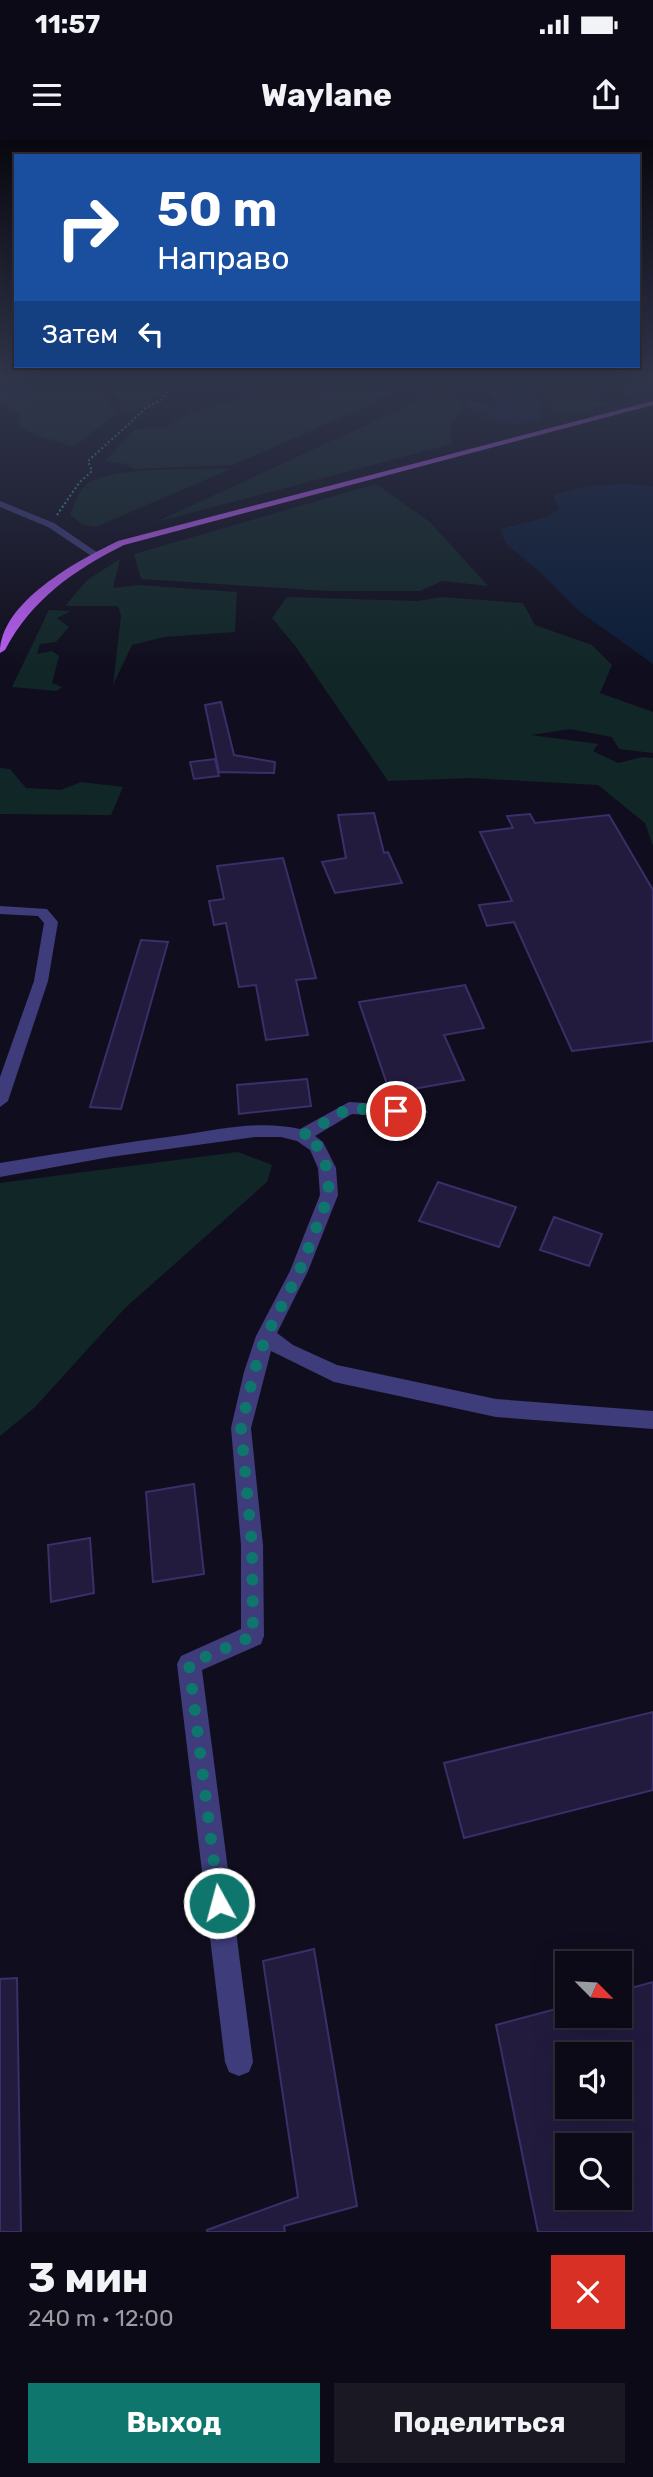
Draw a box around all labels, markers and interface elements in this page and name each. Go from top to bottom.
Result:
text: 11:57 [35,9,100,40]
icon: menu [28,76,66,114]
text: Waylane [261,76,392,114]
icon: share [587,76,625,114]
text: 50 m [157,180,277,238]
icon: right [42,182,133,273]
text: Направо [157,239,290,277]
icon: left [132,315,170,353]
text: Затем [42,319,118,350]
pin [366,1081,426,1141]
icon: arrive [377,1092,415,1130]
position arrow [182,1866,256,1940]
north arrow [555,1951,632,2028]
map controls [555,1951,632,2210]
button: sound [555,2042,632,2119]
button: search [555,2133,632,2210]
text: 3 мин [28,2253,149,2303]
button: close [551,2255,625,2329]
text: 240 m · 12:00 [28,2304,174,2332]
button: Выход [28,2383,320,2463]
button: Поделиться [334,2383,625,2463]

